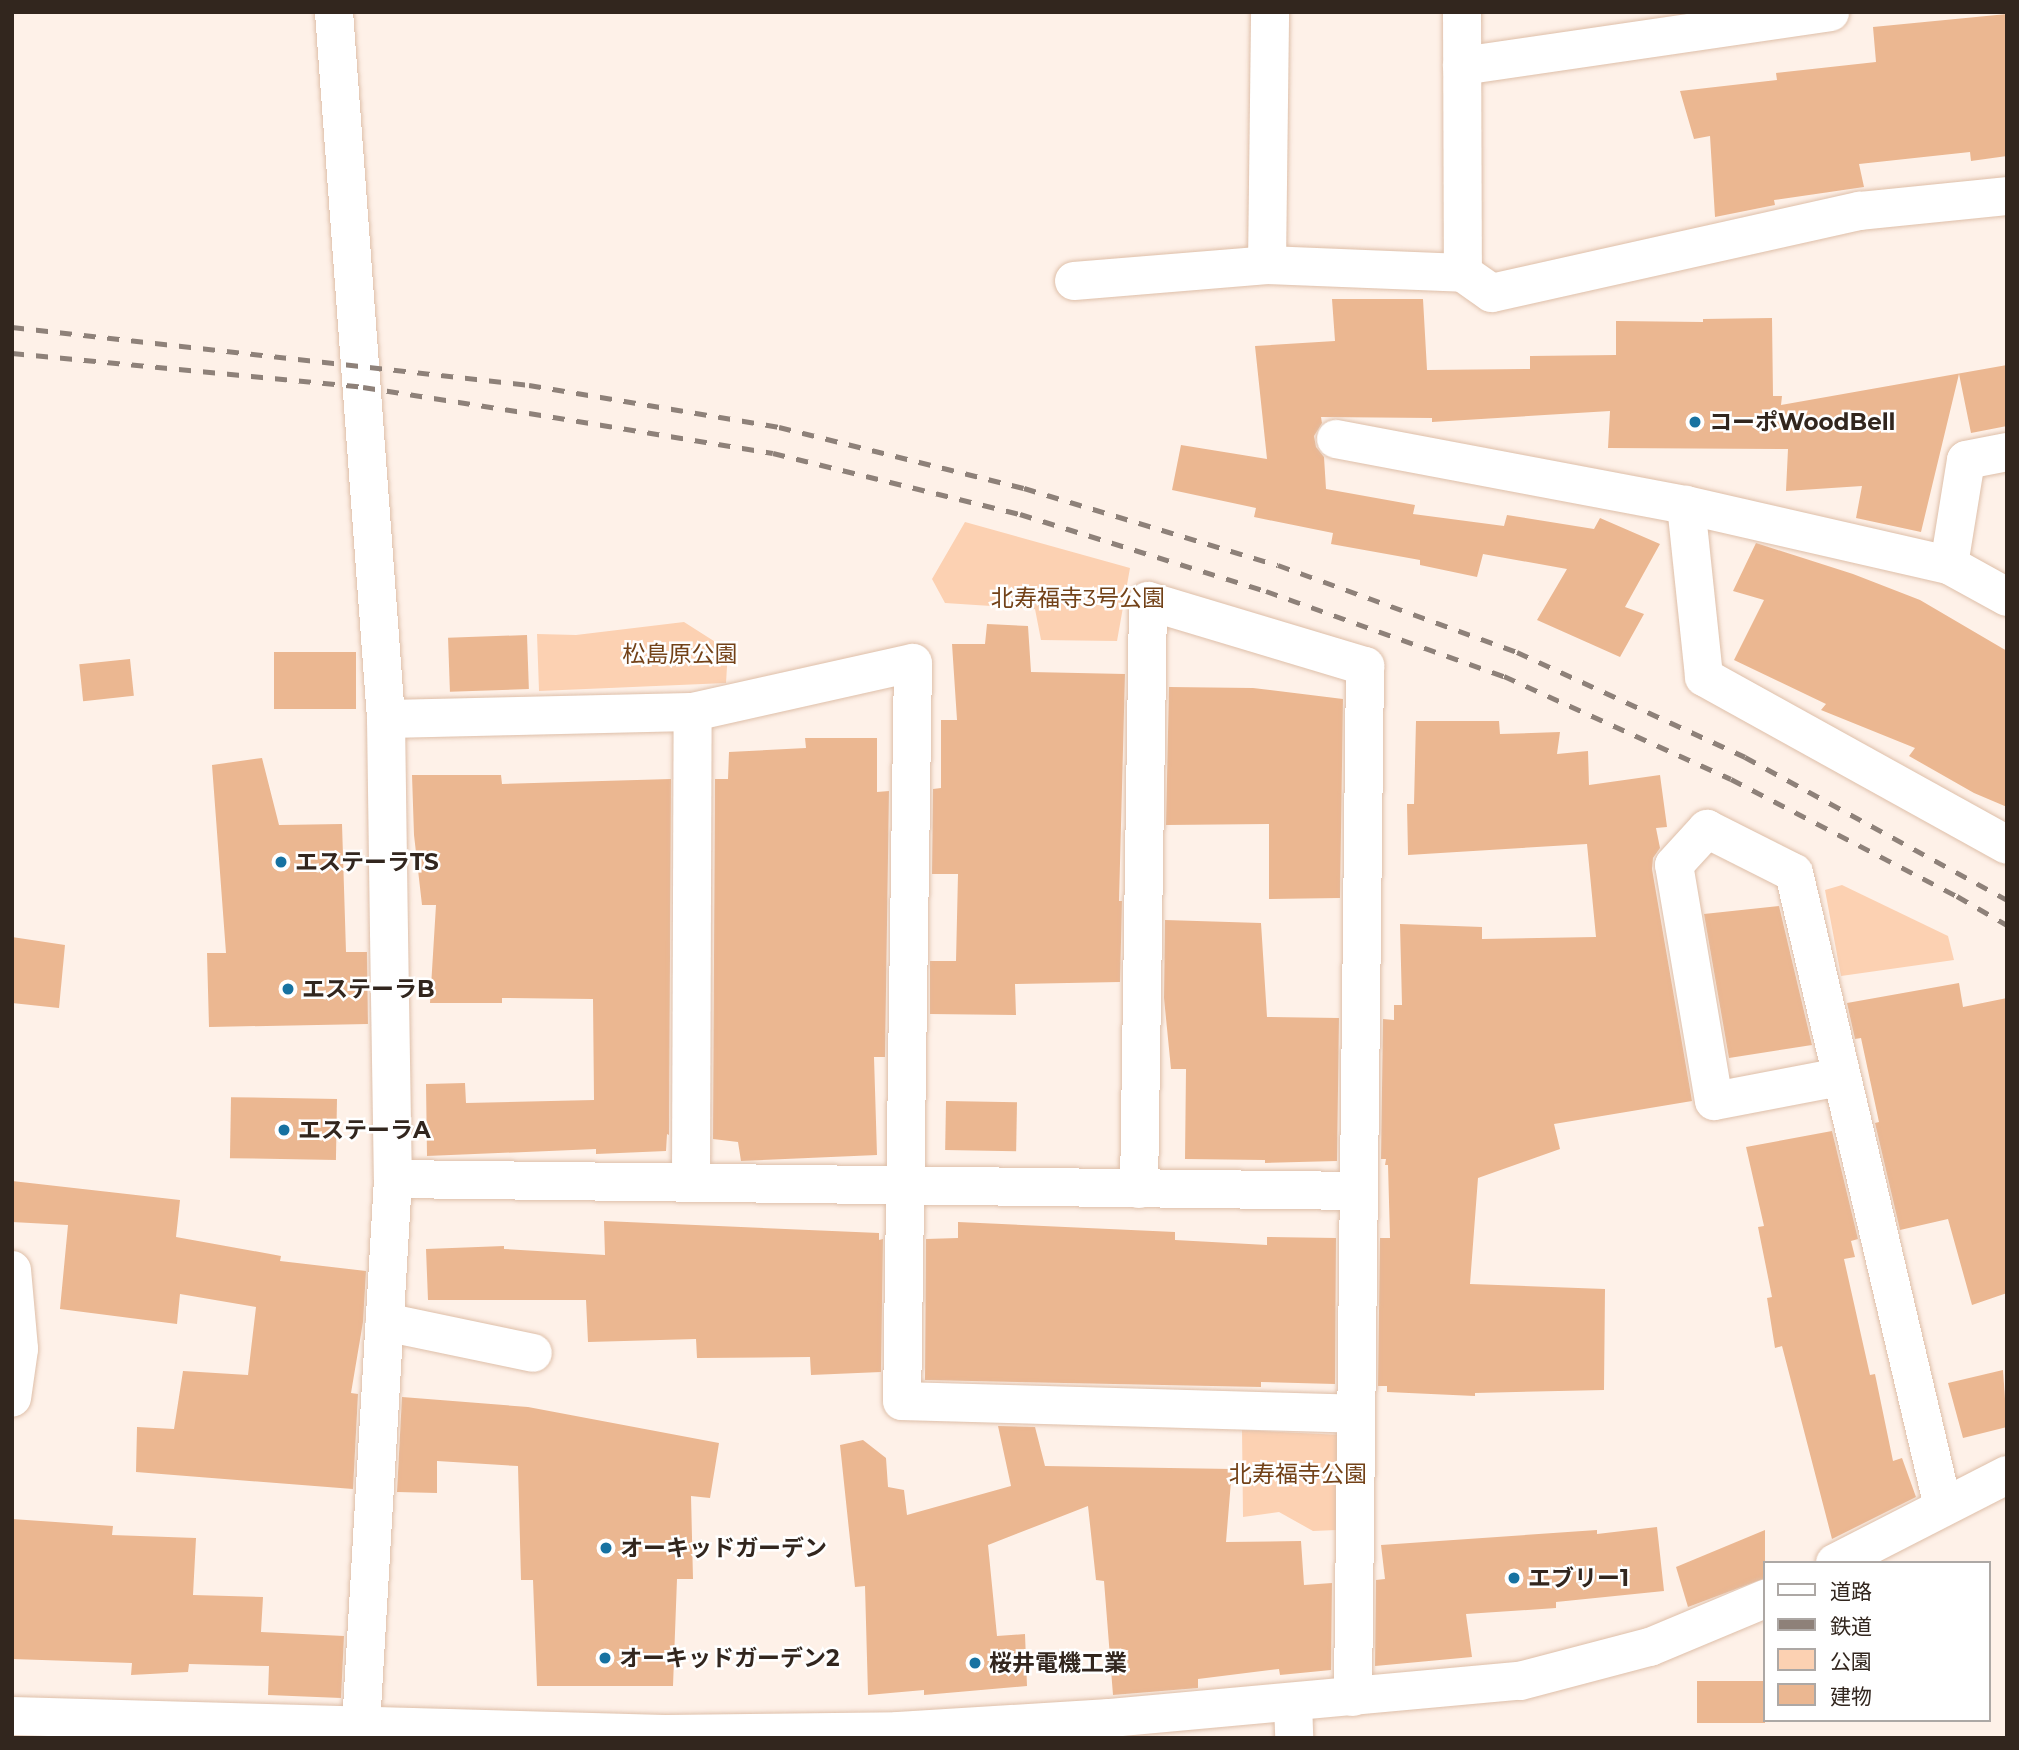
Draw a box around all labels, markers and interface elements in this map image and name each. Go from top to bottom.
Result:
place label: コーポWoodBell [1709,408,1895,436]
marker: コーポWoodBell [1687,414,1703,430]
park label: 北寿福寺3号公園 [991,584,1165,612]
park label: 松島原公園 [623,640,737,668]
place label: エステーラTS [295,848,439,876]
marker: エステーラTS [273,854,289,870]
place label: エステーラB [302,975,435,1003]
marker: エステーラB [280,981,296,997]
place label: エステーラA [298,1116,431,1144]
marker: エステーラA [276,1122,292,1138]
park label: 北寿福寺公園 [1229,1460,1367,1488]
place label: オーキッドガーデン [620,1534,827,1562]
marker: オーキッドガーデン [598,1540,614,1556]
legend [1764,1561,1991,1722]
place label: エブリー1 [1528,1564,1629,1592]
marker: エブリー1 [1506,1570,1522,1586]
text: 道路 [1830,1579,1872,1604]
text: 鉄道 [1830,1614,1872,1639]
place label: オーキッドガーデン2 [619,1644,840,1672]
place label: 桜井電機工業 [989,1649,1127,1677]
text: 公園 [1830,1649,1872,1674]
marker: オーキッドガーデン2 [597,1650,613,1666]
marker: 桜井電機工業 [967,1655,983,1671]
text: 建物 [1830,1684,1872,1709]

